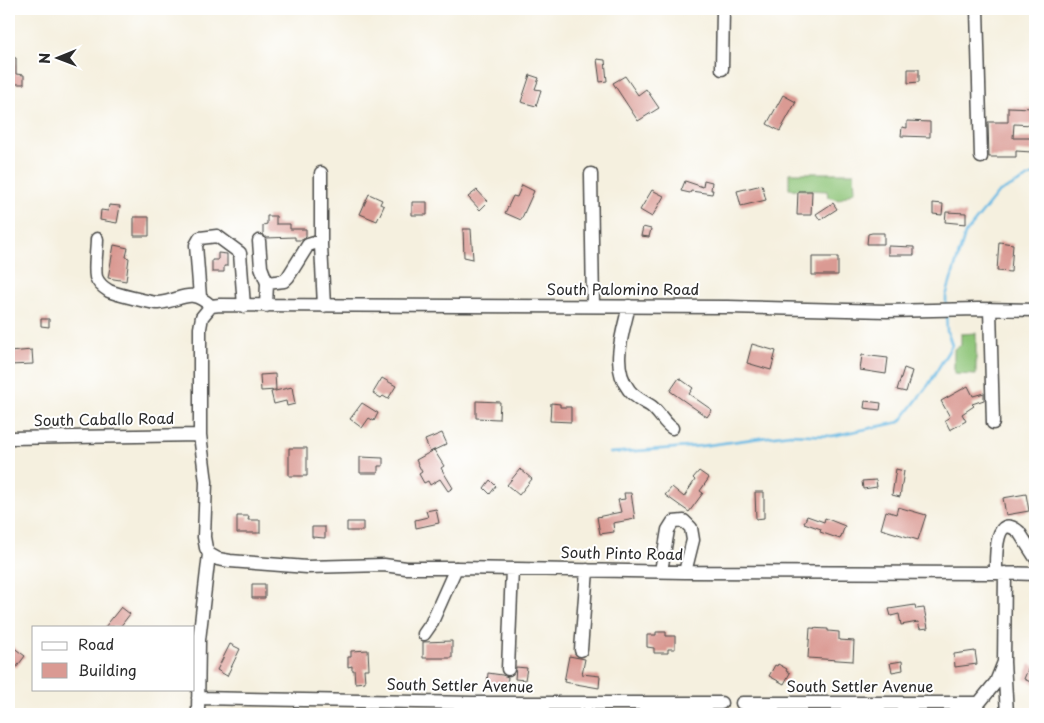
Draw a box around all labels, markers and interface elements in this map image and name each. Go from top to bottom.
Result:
north arrow [32,32,82,82]
text: N [34,53,55,64]
street label: South Palomino Road [547,277,699,300]
street label: South Caballo Road [33,406,174,431]
street label: South Pinto Road [560,540,684,565]
legend [32,626,195,690]
text: Road [78,632,114,655]
text: Building [78,658,137,681]
street label: South Settler Avenue [386,672,534,697]
street label: South Settler Avenue [786,674,934,697]

